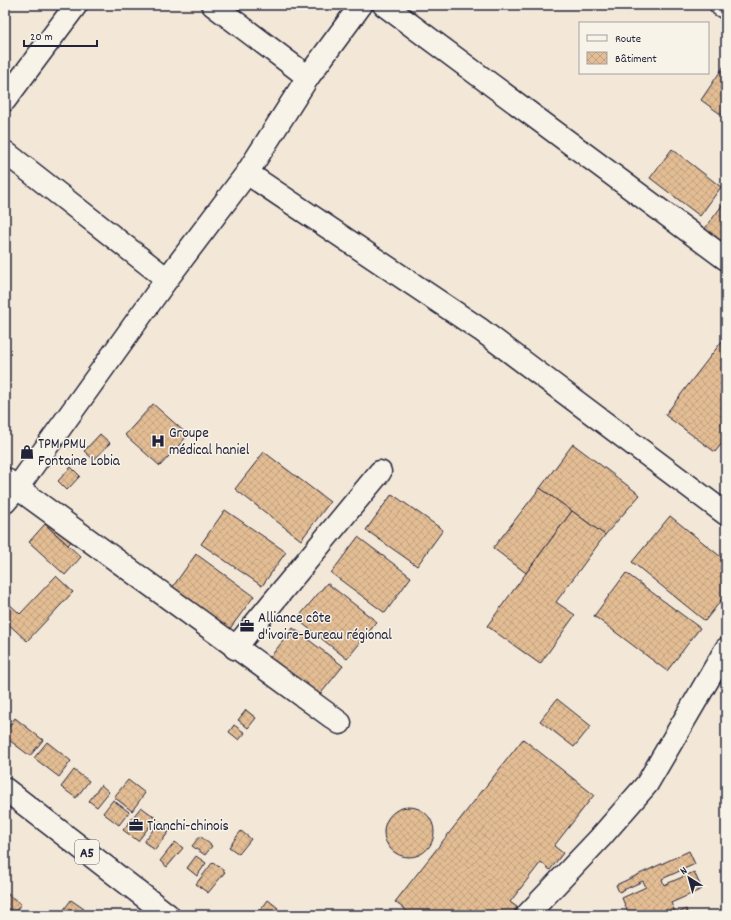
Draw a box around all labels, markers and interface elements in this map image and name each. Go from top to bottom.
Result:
scale bar [24,22,97,48]
legend [579,22,709,74]
text: 20 m [30,29,53,46]
text: Route [615,31,641,48]
text: Bâtiment [615,51,657,68]
place label: Groupe médical haniel [169,423,250,462]
hospital icon: Groupe médical haniel [150,433,166,449]
place label: TPM PMU Fontaine Lobia [38,434,121,473]
shop icon: TPM PMU Fontaine Lobia [19,444,35,460]
place label: Alliance côte d'ivoire-Bureau régional [258,608,392,647]
office icon: Alliance côte d'ivoire-Bureau régional [239,618,255,634]
place label: Tianchi-chinois [147,816,229,838]
office icon: Tianchi-chinois [128,817,144,833]
road number: A5 [75,840,99,864]
north arrow [669,858,709,898]
text: N [677,863,692,880]

